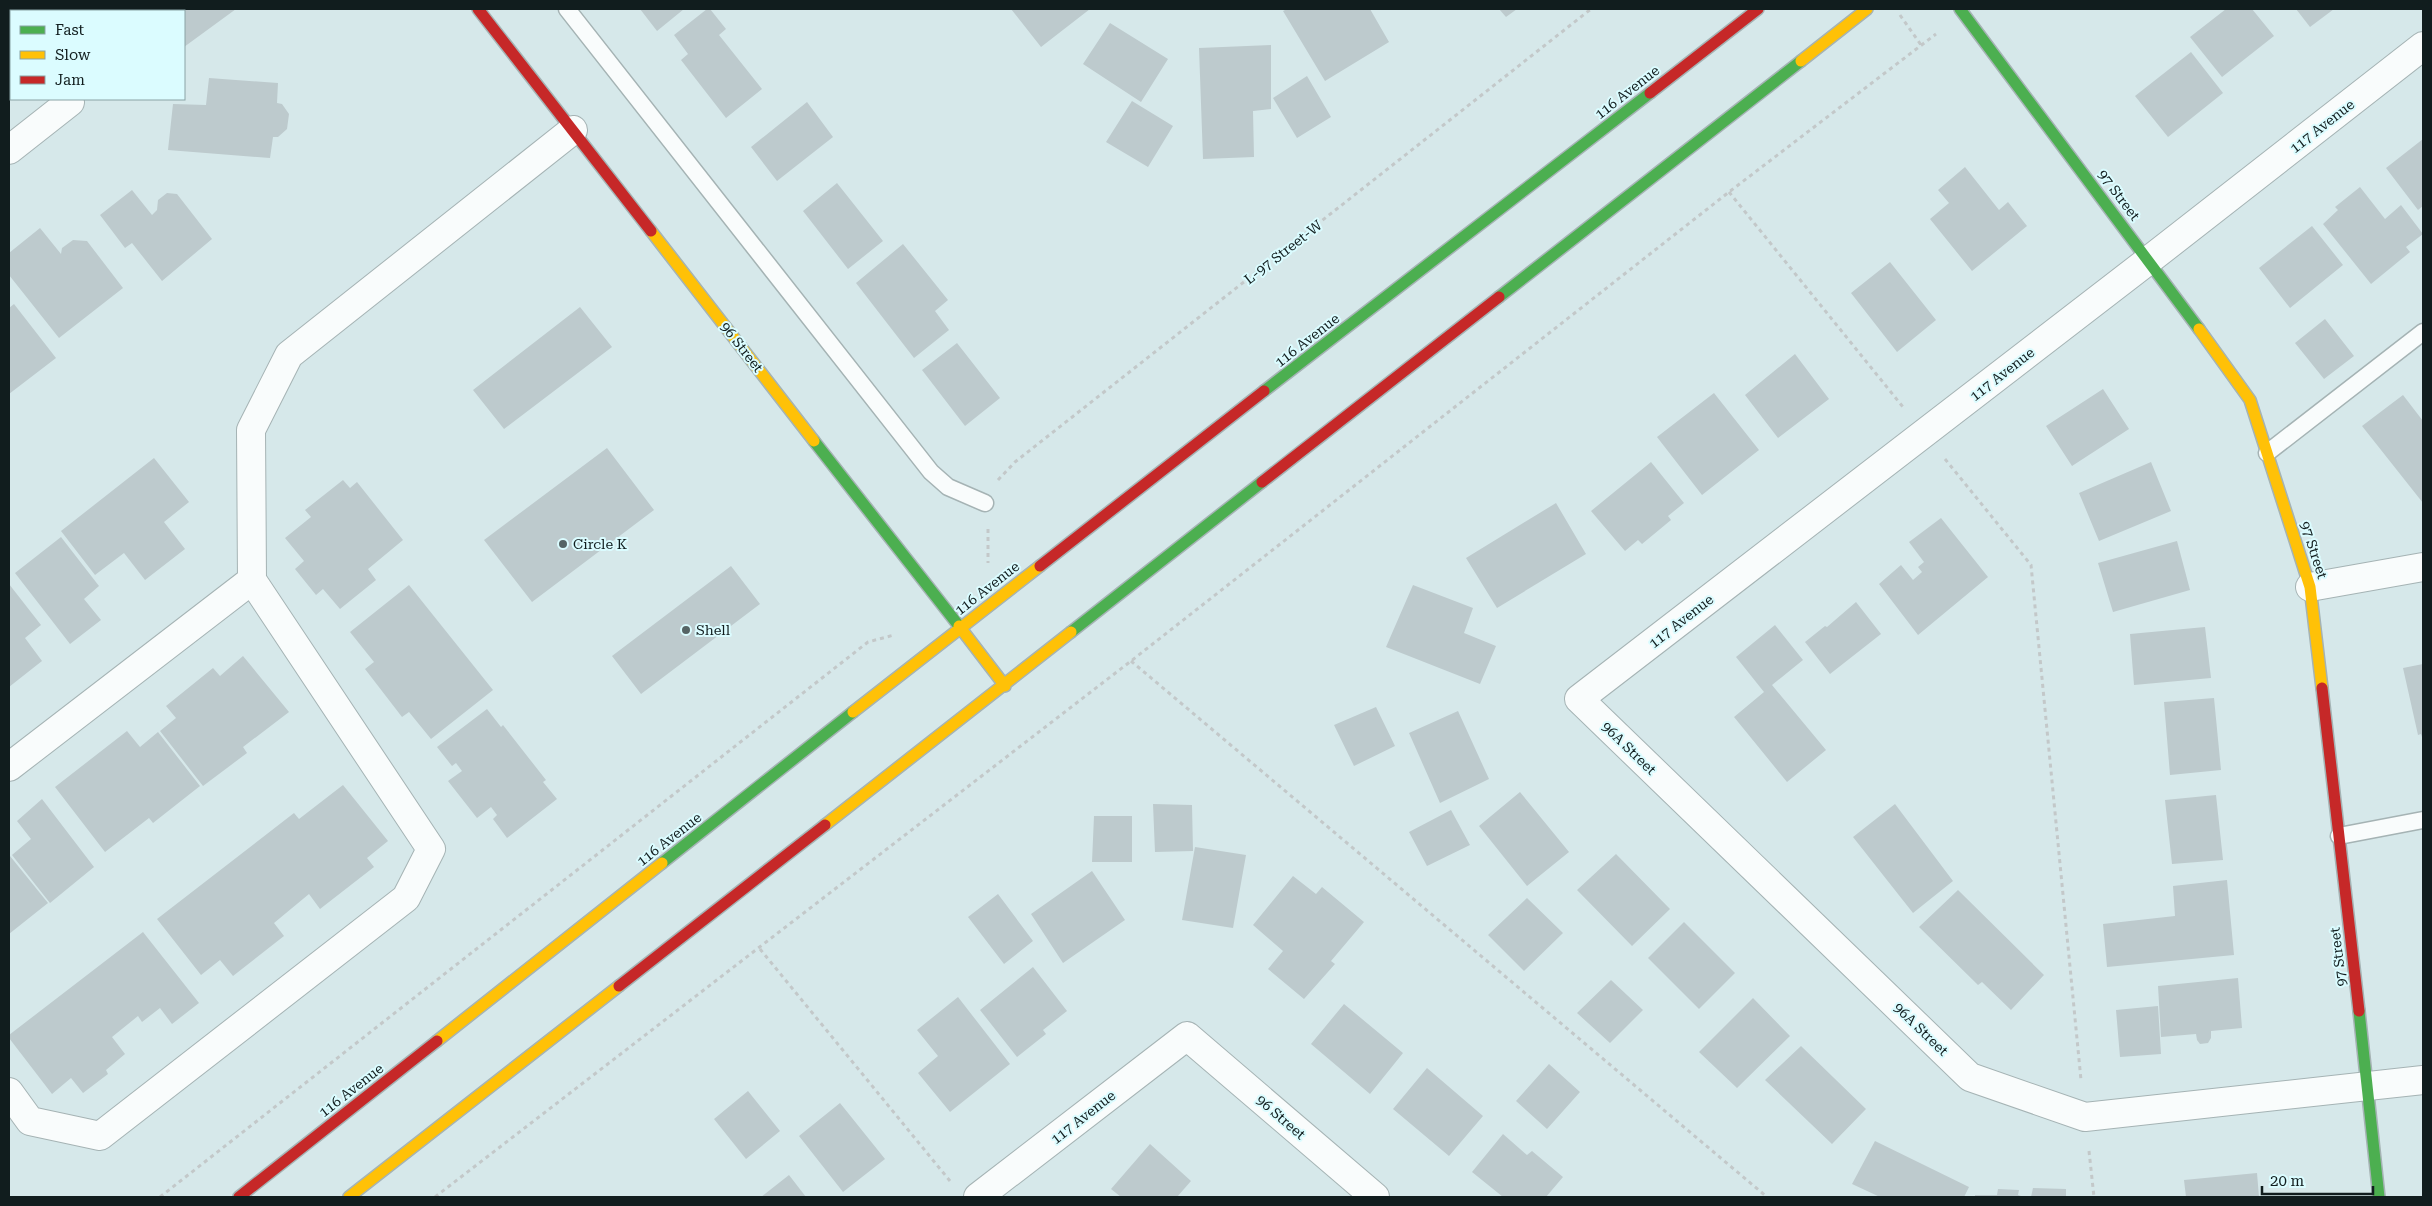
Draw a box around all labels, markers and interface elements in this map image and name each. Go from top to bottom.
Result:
legend [10,10,185,100]
text: Fast [55,21,85,39]
text: Slow [55,46,91,64]
street label: 116 Avenue [1592,62,1663,122]
text: Jam [55,71,85,89]
street label: 117 Avenue [2287,96,2358,156]
street label: 97 Street [2095,166,2143,224]
street label: L-97 Street-W [1241,216,1326,287]
street label: 116 Avenue [1272,310,1343,370]
street label: 96 Street [717,319,767,375]
street label: 117 Avenue [1967,344,2038,404]
street label: 97 Street [2297,519,2331,581]
place label: Circle K [573,536,627,552]
marker: Circle K [557,538,569,550]
street label: 116 Avenue [952,558,1023,618]
street label: 117 Avenue [1646,591,1717,651]
place label: Shell [696,622,731,638]
marker: Shell [680,624,692,636]
street label: 96A Street [1599,718,1659,778]
street label: 116 Avenue [634,809,705,869]
street label: 97 Street [2326,927,2350,987]
street label: 96A Street [1891,999,1951,1059]
street label: 116 Avenue [316,1060,387,1120]
street label: 117 Avenue [1048,1087,1119,1147]
street label: 96 Street [1253,1091,1309,1143]
scale bar [2262,1164,2373,1196]
text: 20 m [2270,1172,2305,1190]

